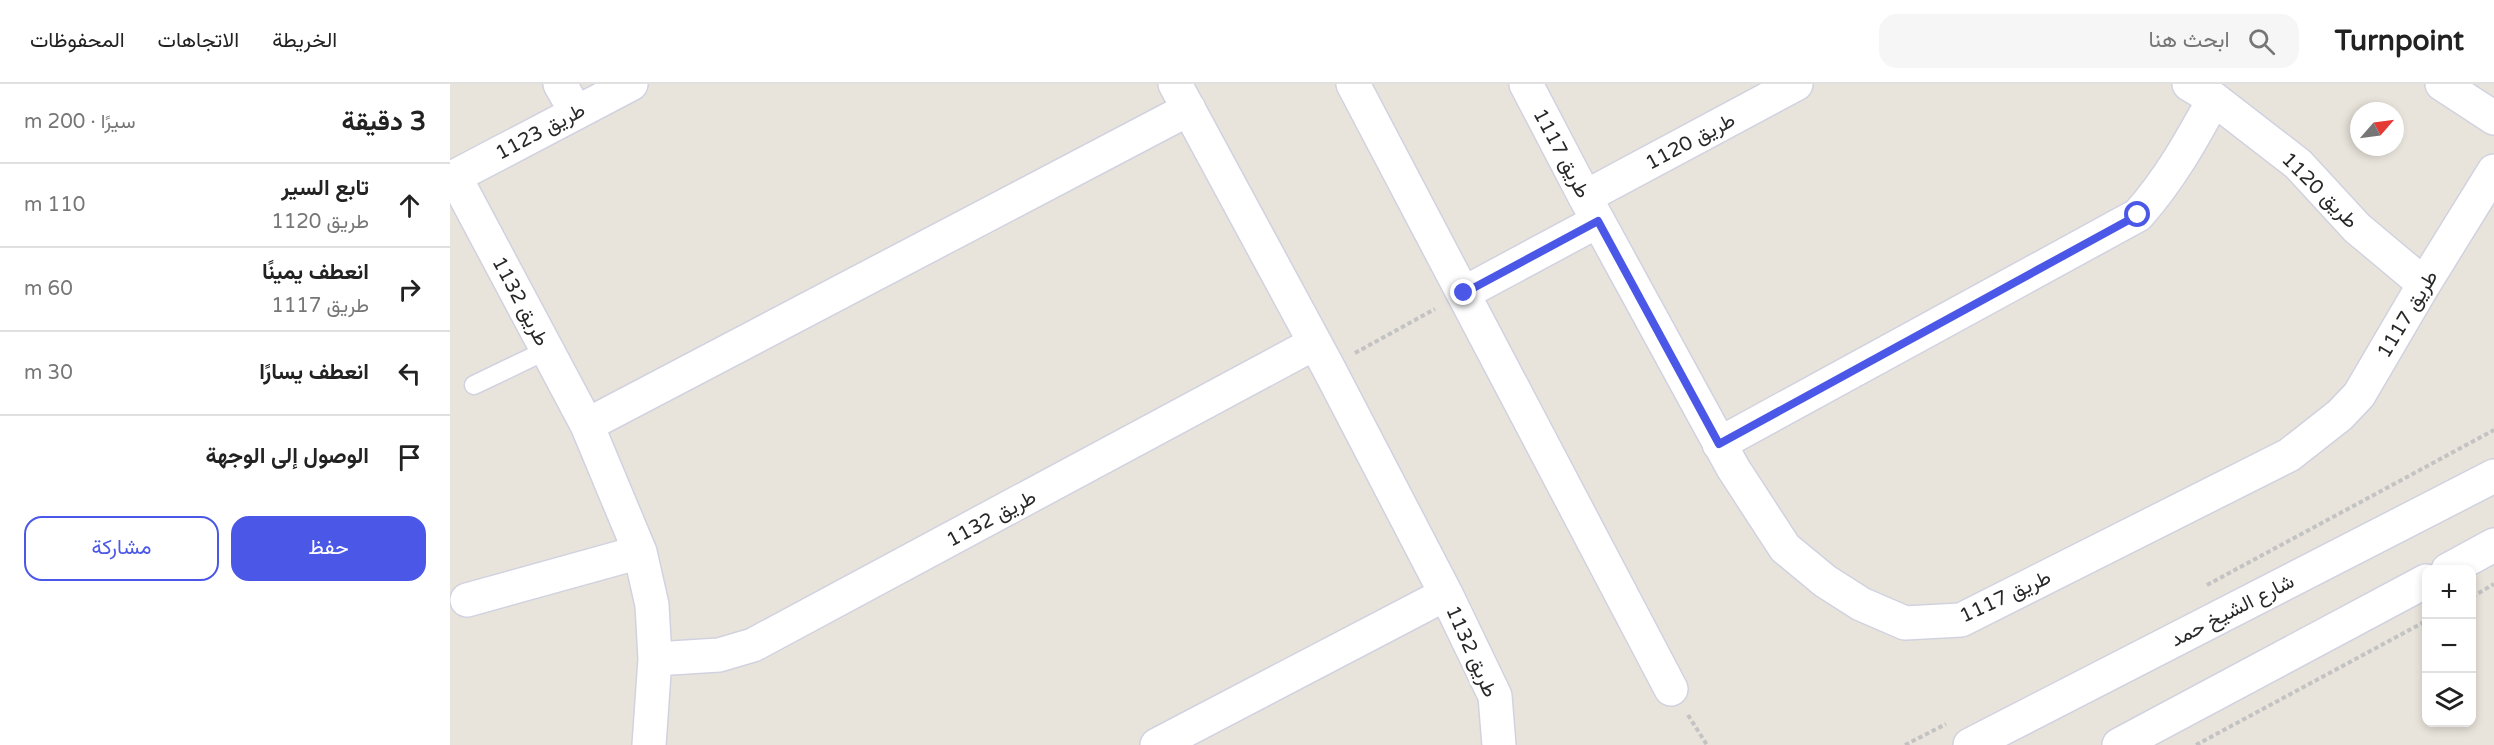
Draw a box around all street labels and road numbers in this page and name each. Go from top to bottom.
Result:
street label: طريق 1123 [492,98,589,165]
street label: طريق 1117 [1528,105,1595,202]
street label: طريق 1120 [1642,108,1739,175]
street label: طريق 1120 [2276,148,2362,234]
street label: طريق 1132 [487,253,554,350]
street label: طريق 1117 [2372,266,2443,363]
street label: طريق 1132 [943,485,1040,552]
street label: طريق 1117 [1956,565,2055,628]
street label: شارع الشيخ حمد [2167,569,2299,653]
street label: طريق 1132 [1440,602,1502,701]

